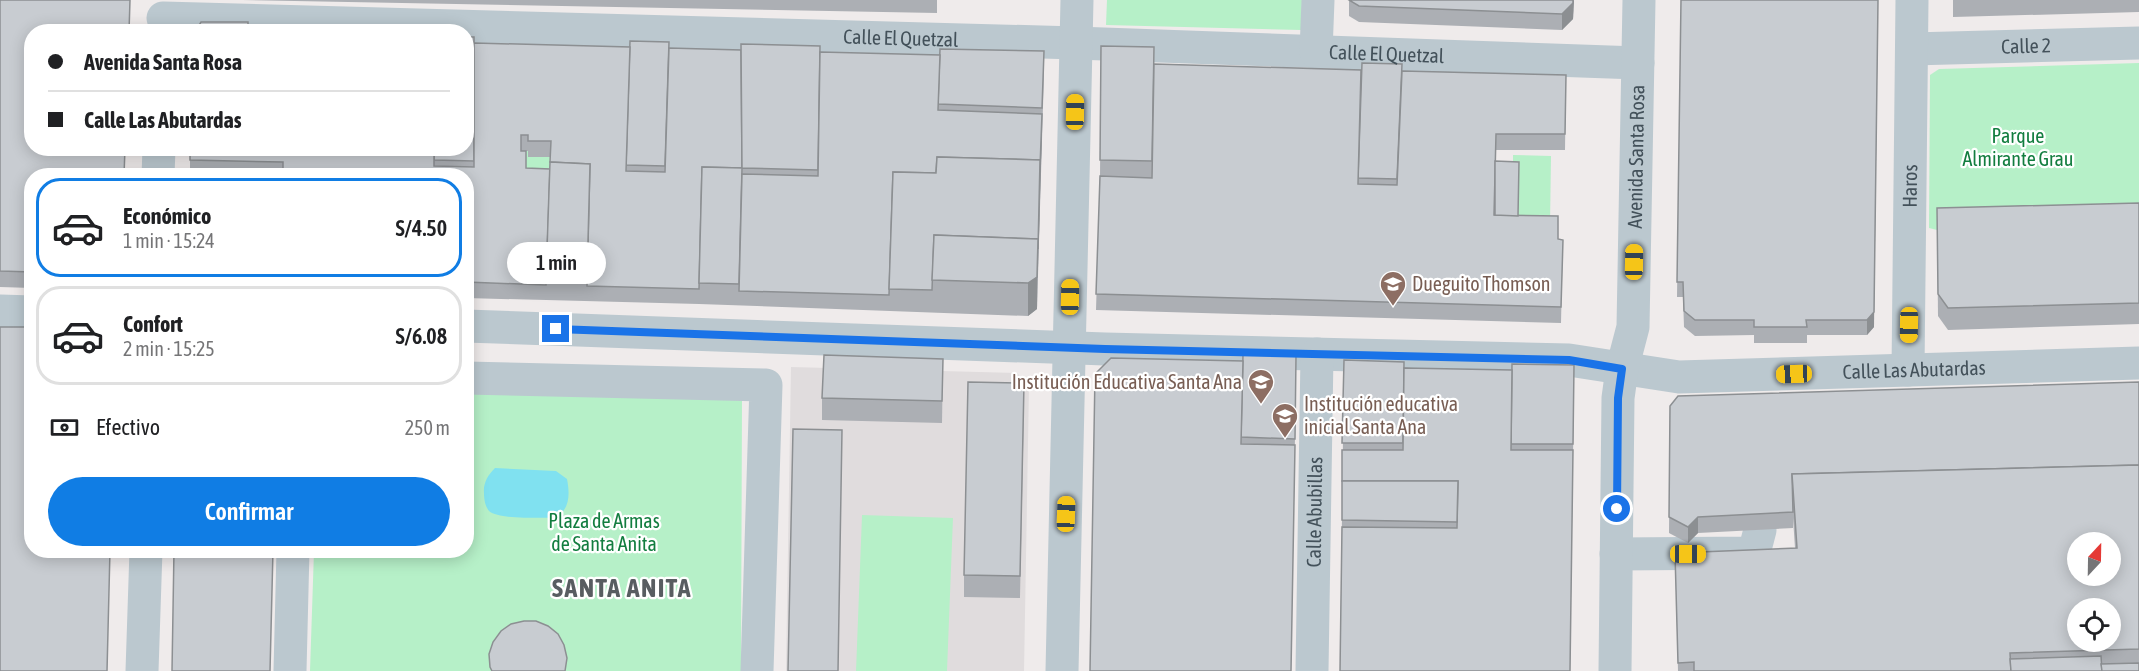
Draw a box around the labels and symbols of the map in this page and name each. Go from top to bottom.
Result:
street label: Calle El Quetzal [843,25,959,51]
street label: Calle 2 [2001,33,2051,58]
street label: Calle El Quetzal [1328,40,1445,67]
street label: Avenida Santa Rosa [1623,85,1648,229]
car [1066,94,1084,130]
park label: Parque Almirante Grau [1962,124,2074,170]
street label: Haros [1898,164,1921,208]
callout: 1 min [506,242,606,284]
car [1625,244,1643,280]
school or university icon: Dueguito Thomson [1378,269,1408,307]
place label: Dueguito Thomson [1412,272,1551,295]
car [1061,279,1079,315]
car [1900,307,1918,343]
route end [542,315,569,342]
street label: Calle Las Abutardas [1842,356,1986,383]
car [1776,364,1812,384]
school or university icon: Institución Educativa Santa Ana [1246,367,1276,405]
place label: Institución Educativa Santa Ana [1012,370,1242,393]
place label: Institución educativa inicial Santa Ana [1304,392,1458,438]
school or university icon: Institución educativa inicial Santa Ana [1270,401,1300,439]
street label: Calle Abubillas [1302,457,1326,568]
route start [1603,495,1630,522]
car [1056,496,1076,532]
park label: Plaza de Armas de Santa Anita [548,509,660,555]
north arrow [2067,532,2121,586]
car [1670,545,1706,563]
district label: SANTA ANITA [552,573,692,603]

